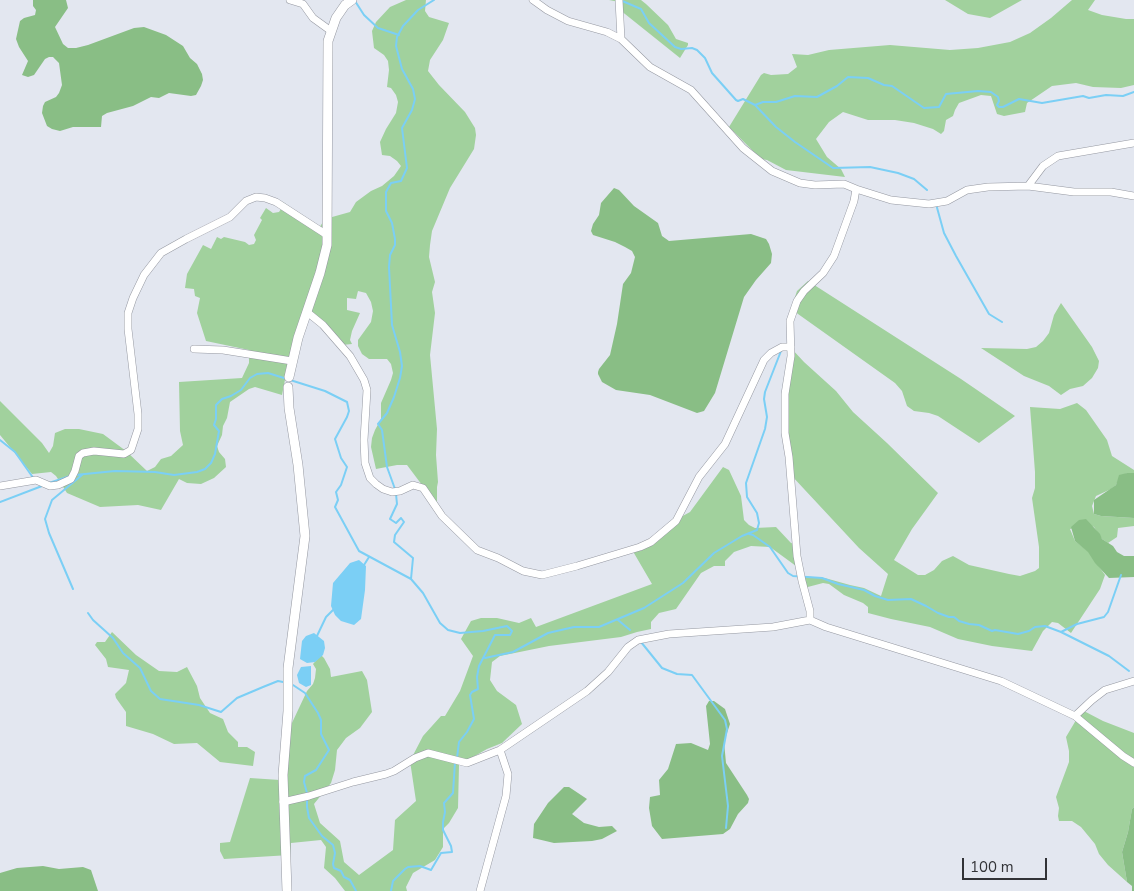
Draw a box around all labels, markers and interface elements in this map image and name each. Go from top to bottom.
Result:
scale bar [964,848,1049,880]
text: 100 m [970,857,1014,877]

